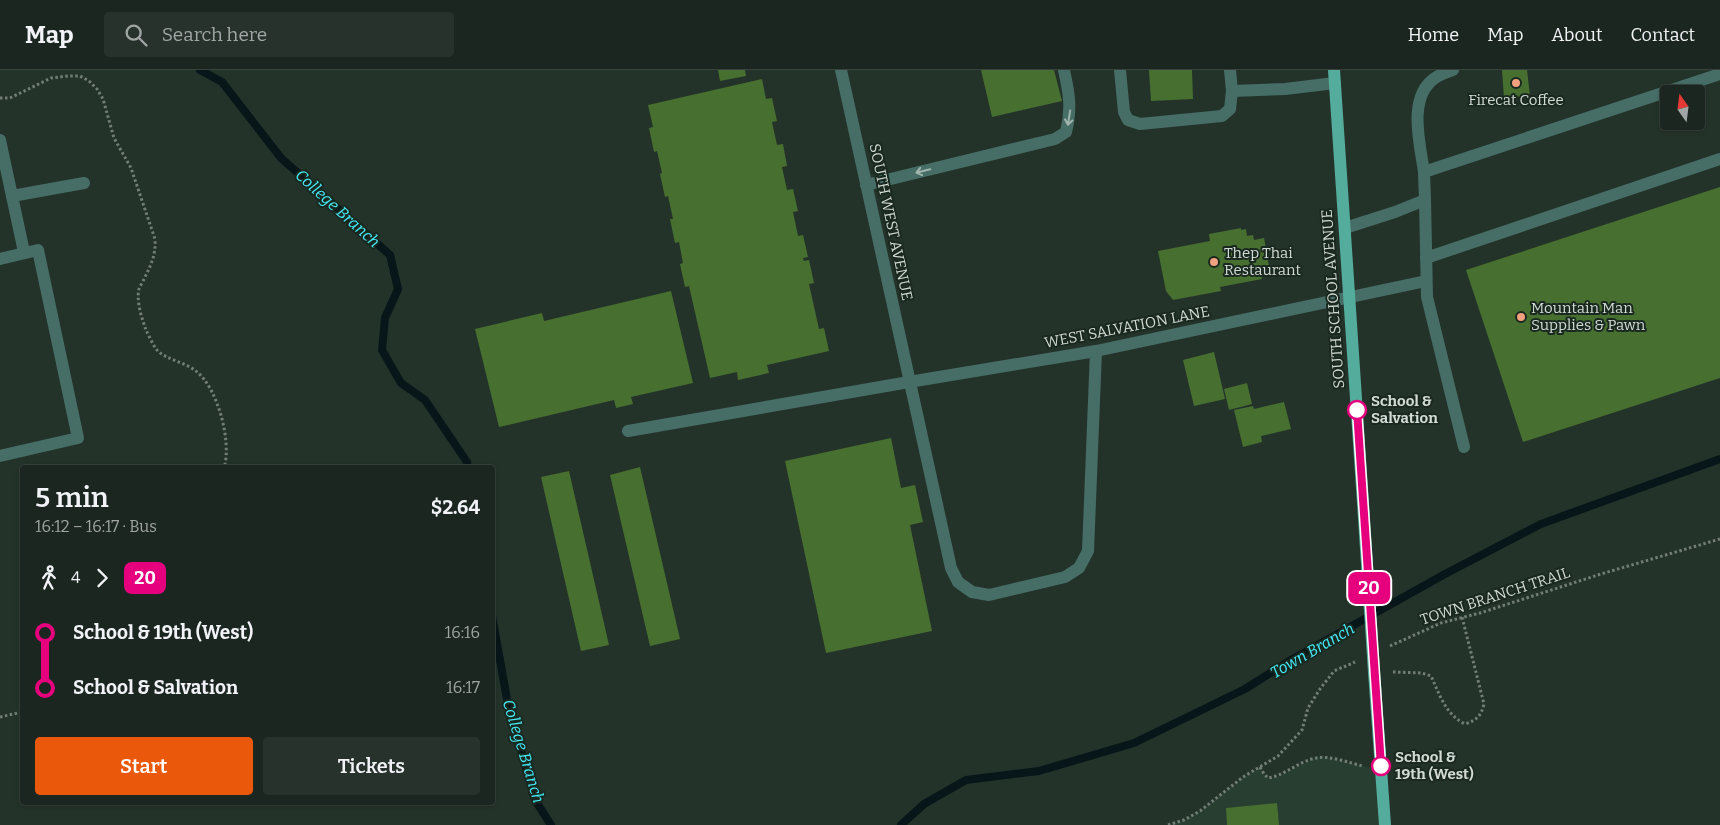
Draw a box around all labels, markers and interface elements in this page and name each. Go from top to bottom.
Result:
search box [104,12,454,57]
text: Map [25,21,74,49]
icon: search [122,21,150,49]
text: Search here [162,23,267,46]
text: Home [1408,24,1459,46]
text: Map [1487,24,1523,46]
text: About [1551,24,1602,46]
text: Contact [1630,24,1695,46]
marker: Firecat Coffee [1510,77,1522,89]
north arrow [1660,85,1705,130]
map controls [1660,85,1705,130]
place label: Firecat Coffee [1468,91,1564,109]
one-way arrow [1063,109,1073,125]
street label: SOUTH WEST AVENUE [866,142,916,302]
water label: College Branch [291,165,384,251]
one-way arrow [916,166,932,176]
street label: SOUTH SCHOOL AVENUE [1318,209,1348,389]
place label: Thep Thai Restaurant [1224,244,1302,279]
marker: Thep Thai Restaurant [1208,256,1220,268]
place label: Mountain Man Supplies & Pawn [1531,299,1646,334]
street label: WEST SALVATION LANE [1043,302,1211,352]
marker: Mountain Man Supplies & Pawn [1515,311,1527,323]
place label: School & Salvation [1371,392,1438,427]
marker: School & Salvation [1347,400,1367,420]
text: 5 min [35,481,109,514]
text: $2.64 [431,496,480,519]
text: 16:12 – 16:17 · Bus [35,517,157,536]
street label: TOWN BRANCH TRAIL [1418,563,1572,629]
icon: walk [35,564,63,592]
icon: forward [88,564,116,592]
text: 20 [134,567,156,589]
text: 4 [71,568,80,587]
line badge: 20 [1346,572,1392,604]
text: 20 [1358,577,1380,599]
water label: Town Branch [1267,619,1358,682]
text: School & 19th (West) [73,621,253,644]
text: 16:16 [445,623,480,642]
text: School & Salvation [73,676,238,699]
text: 16:17 [446,678,480,697]
water label: College Branch [499,697,548,805]
button: Start [35,737,253,795]
button: Tickets [263,737,480,795]
place label: School & 19th (West) [1395,748,1474,783]
marker: School & 19th (West) [1371,756,1391,776]

